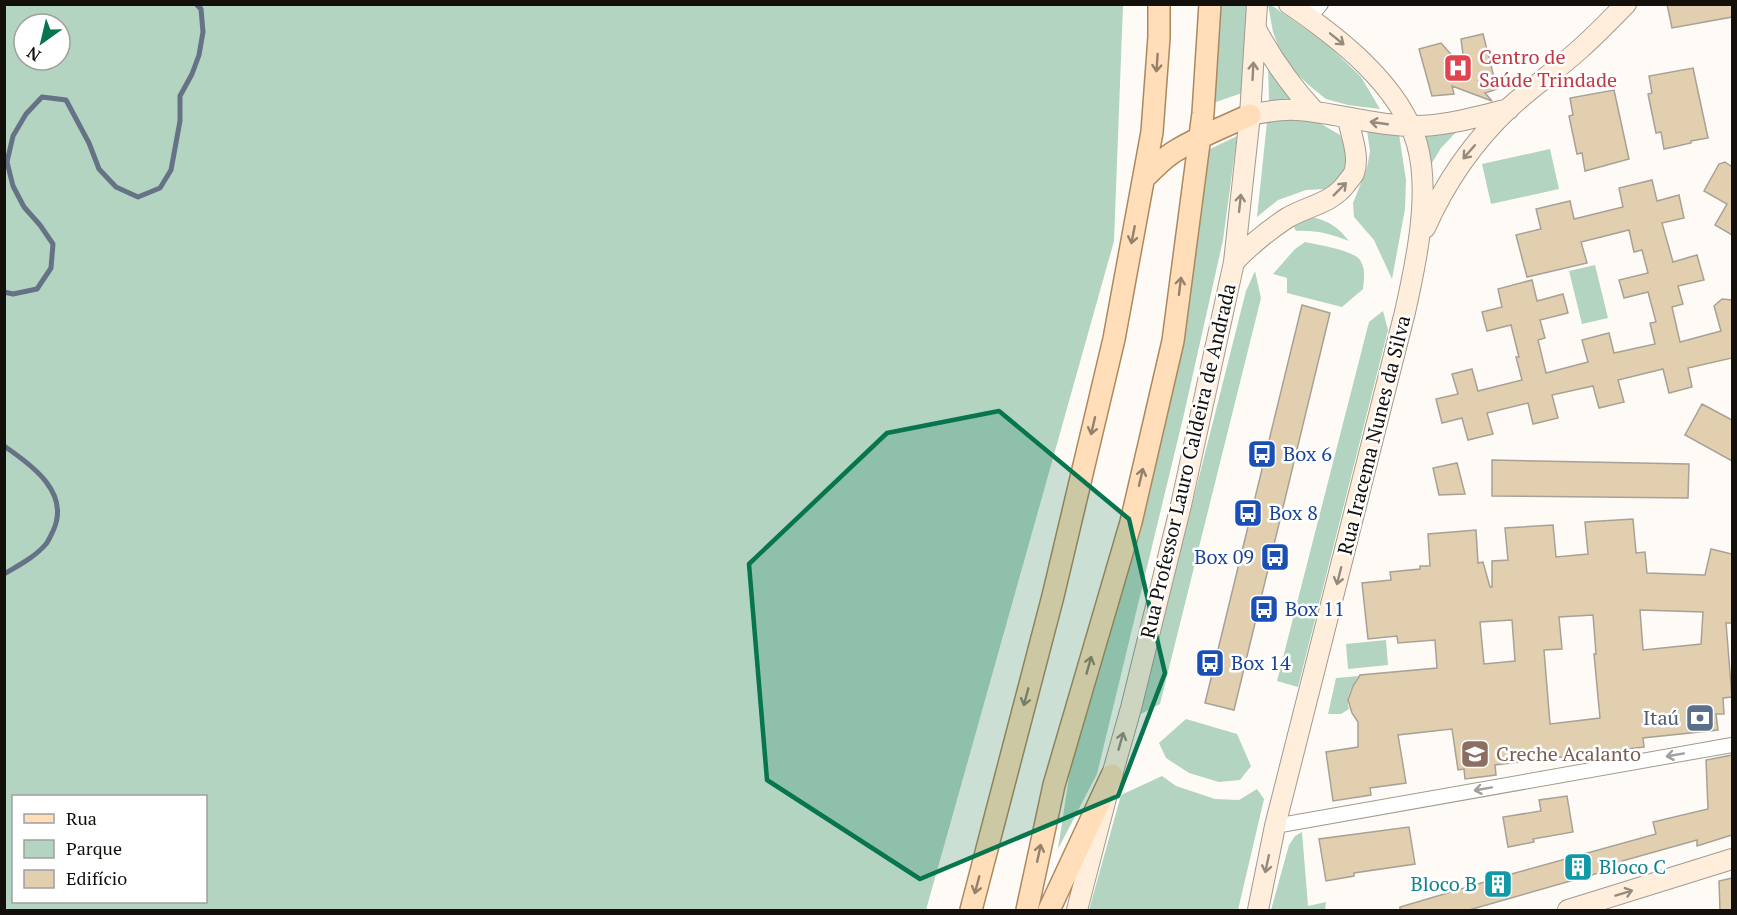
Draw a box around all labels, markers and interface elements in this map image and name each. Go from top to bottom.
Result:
north arrow [12,12,72,72]
one-way arrow [1328,32,1344,45]
text: N [22,42,45,67]
place label: Centro de Saúde Trindade [1479,43,1617,93]
one-way arrow [1151,52,1162,72]
hospital icon: Centro de Saúde Trindade [1442,52,1474,84]
one-way arrow [1248,62,1259,82]
one-way arrow [1370,117,1389,128]
one-way arrow [1463,144,1476,160]
one-way arrow [1333,182,1348,197]
one-way arrow [1235,194,1246,214]
one-way arrow [1127,225,1138,244]
one-way arrow [1175,277,1186,297]
street label: Rua Professor Lauro Caldeira de Andrada [1133,281,1242,641]
street label: Rua Iracema Nunes da Silva [1331,312,1416,557]
one-way arrow [1087,416,1098,435]
bus stop icon: Box 6 [1246,438,1278,470]
place label: Box 6 [1283,440,1332,467]
one-way arrow [1136,468,1148,487]
bus stop icon: Box 8 [1232,497,1264,529]
place label: Box 8 [1269,499,1318,526]
bus stop icon: Box 09 [1259,541,1291,573]
place label: Box 09 [1194,543,1254,570]
one-way arrow [1333,566,1345,585]
bus stop icon: Box 11 [1248,593,1280,625]
place label: Box 11 [1285,595,1345,622]
bus stop icon: Box 14 [1194,647,1226,679]
place label: Box 14 [1231,649,1291,676]
one-way arrow [1084,656,1095,675]
one-way arrow [1020,687,1032,706]
bank icon: Itaú [1684,702,1716,734]
place label: Itaú [1643,704,1679,731]
one-way arrow [1116,732,1127,751]
school or university icon: Creche Acalanto [1459,738,1491,770]
place label: Creche Acalanto [1496,740,1641,767]
one-way arrow [1666,750,1685,761]
one-way arrow [1474,784,1493,795]
legend [12,795,207,903]
text: Rua [66,806,97,830]
text: Parque [66,836,122,860]
one-way arrow [1034,844,1045,864]
building icon: Bloco C [1562,851,1594,883]
place label: Bloco C [1599,853,1666,880]
one-way arrow [1261,854,1273,873]
text: Edifício [66,866,127,890]
building icon: Bloco B [1482,868,1514,900]
place label: Bloco B [1410,870,1477,897]
one-way arrow [971,876,983,895]
one-way arrow [1614,887,1633,898]

